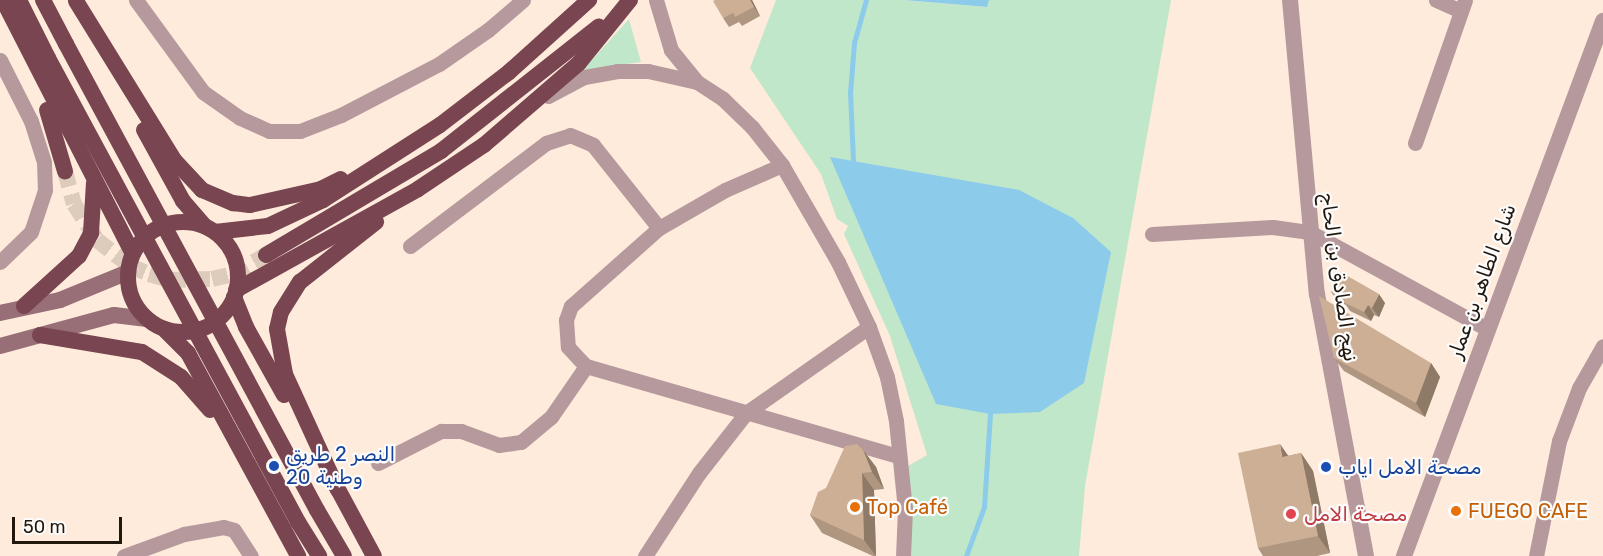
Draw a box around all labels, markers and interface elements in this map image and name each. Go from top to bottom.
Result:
street label: نهج الصادق بن الحاج [1315,191,1363,363]
street label: شارع الطاهر بن عمار [1443,201,1521,361]
place label: النصر 2 طريق وطنية 20 [286,442,395,489]
place label: مصحة الامل اياب [1338,455,1481,479]
marker: النصر 2 طريق وطنية 20 [267,459,281,473]
marker: مصحة الامل اياب [1319,460,1333,474]
place label: Top Café [867,495,948,519]
place label: FUEGO CAFE [1468,499,1588,523]
marker: Top Café [848,500,862,514]
place label: مصحة الامل [1304,502,1407,526]
marker: FUEGO CAFE [1449,504,1463,518]
scale bar [15,505,124,543]
marker: مصحة الامل [1282,505,1300,523]
text: 50 m [23,516,66,538]

